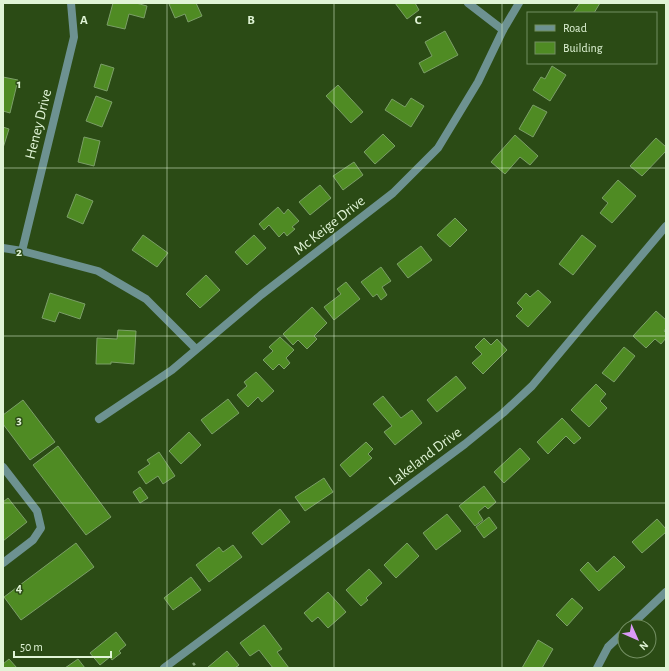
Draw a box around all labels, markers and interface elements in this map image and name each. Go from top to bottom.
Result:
legend [527,12,657,64]
text: A [80,14,88,27]
text: B [247,14,255,27]
text: C [415,14,422,27]
text: Road [563,22,587,34]
text: Building [563,42,603,54]
text: 1 [17,78,21,91]
street label: Heney Drive [23,87,54,161]
street label: Mc Keige Drive [291,193,368,258]
text: 2 [16,246,22,259]
text: 3 [16,414,22,427]
street label: Lakeland Drive [386,424,464,488]
text: 4 [16,582,23,595]
north arrow [617,619,657,659]
scale bar [14,633,111,659]
text: N [637,639,650,652]
text: 50 m [20,641,43,653]

